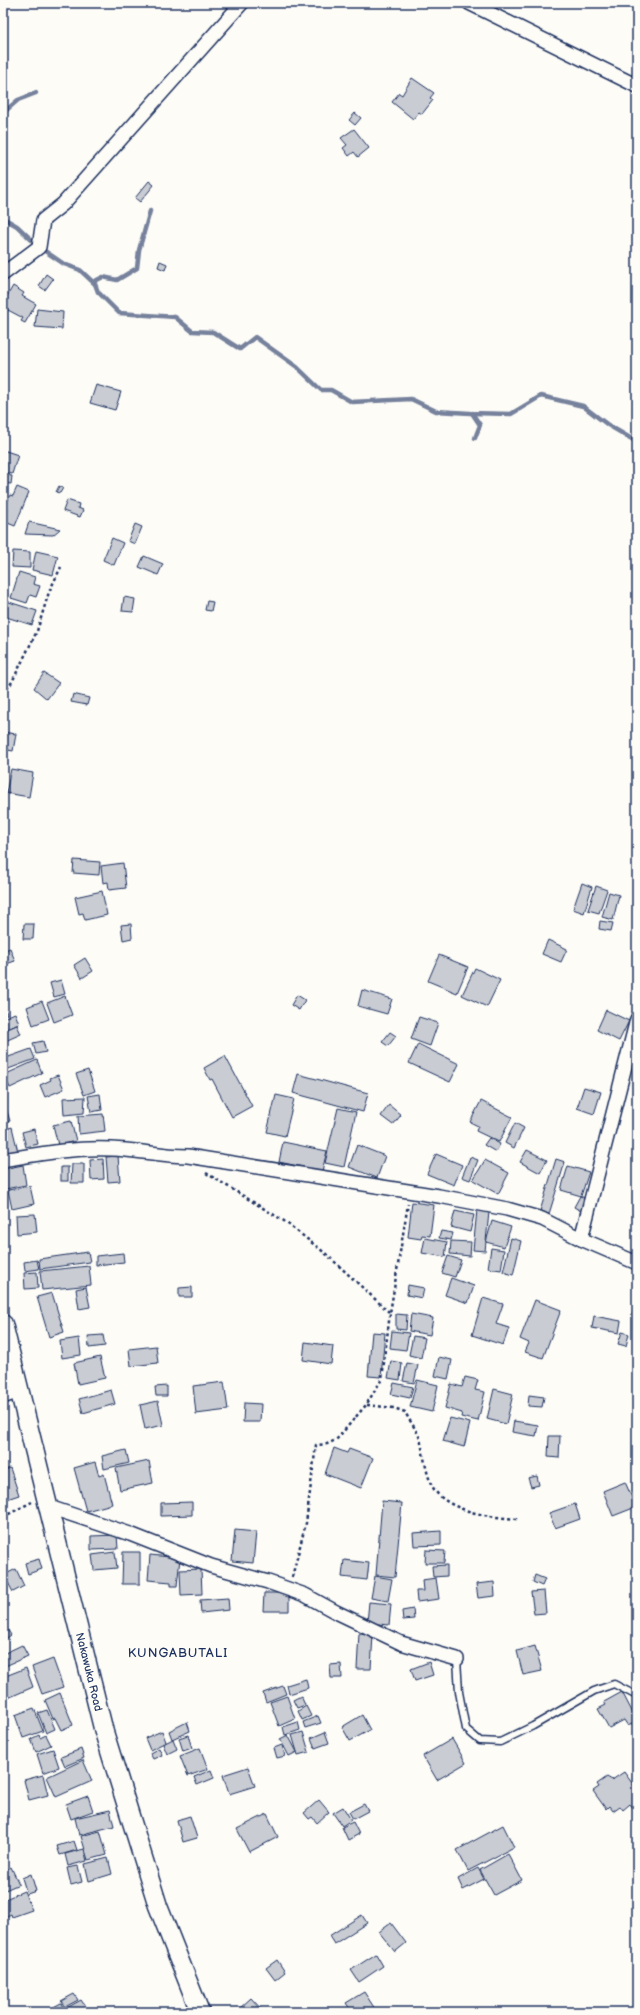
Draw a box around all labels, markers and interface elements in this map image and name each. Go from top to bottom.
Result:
street label: Nakawuka Road [73,1631,105,1713]
district label: KUNGABUTALI [128,1645,228,1661]

